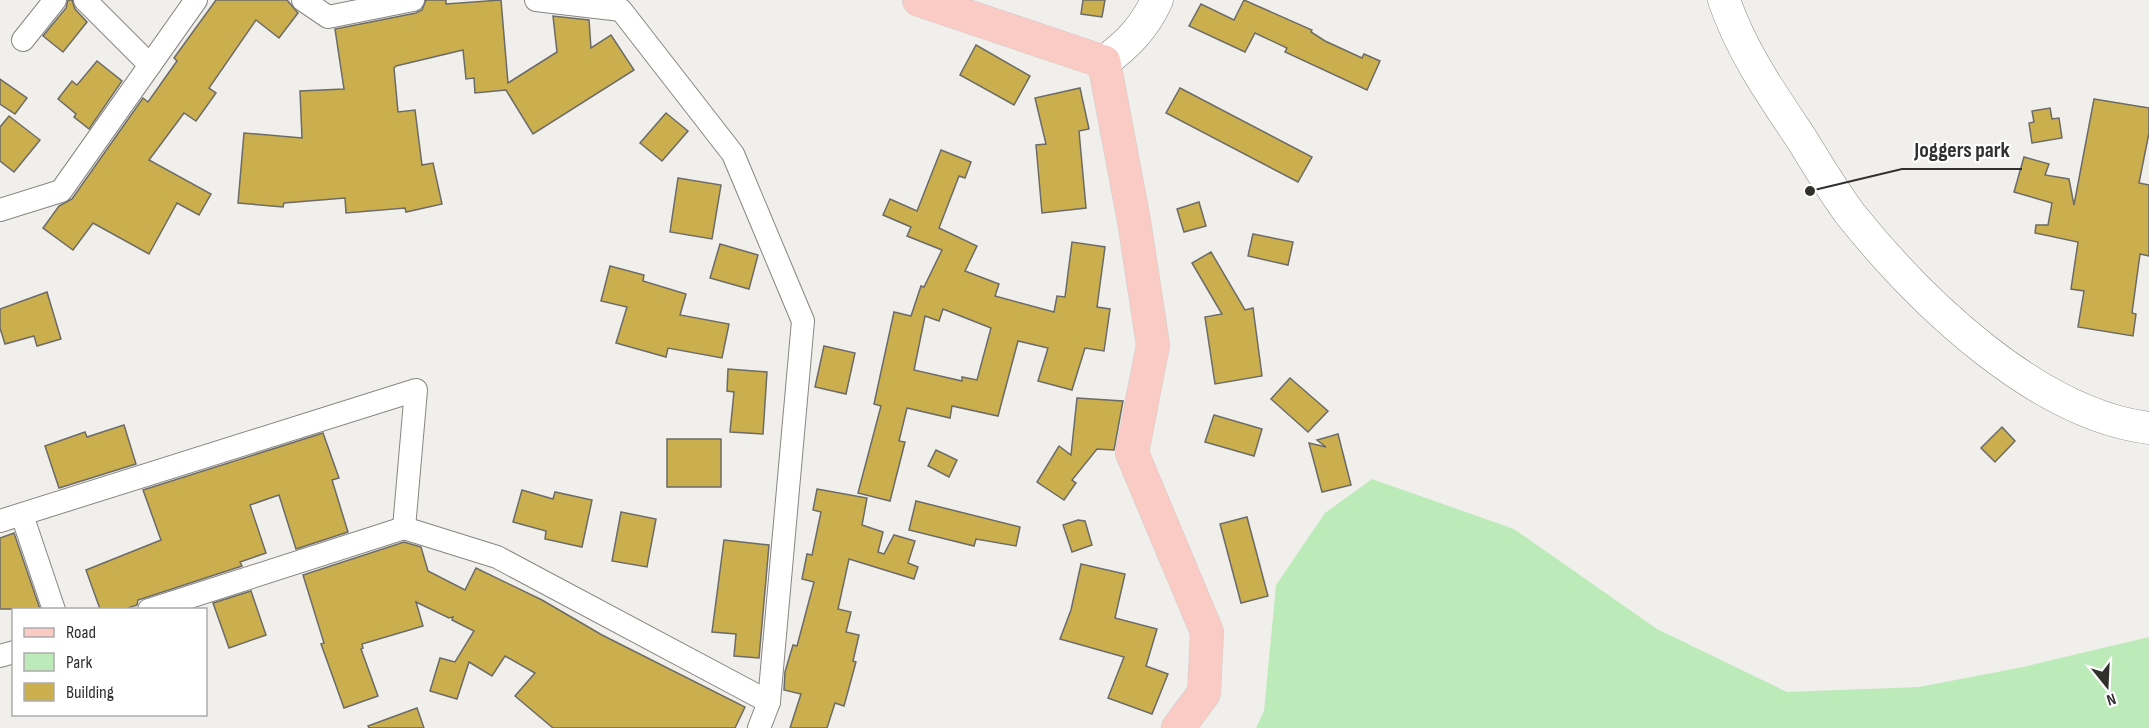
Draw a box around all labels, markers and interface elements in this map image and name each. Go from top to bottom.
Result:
callout: Joggers park [1902,129,2022,169]
text: Joggers park [1913,137,2010,164]
legend [12,608,207,716]
text: Road [66,622,96,643]
text: Park [66,652,92,673]
north arrow [2077,656,2137,716]
text: Building [66,682,114,703]
text: N [2104,688,2118,709]

